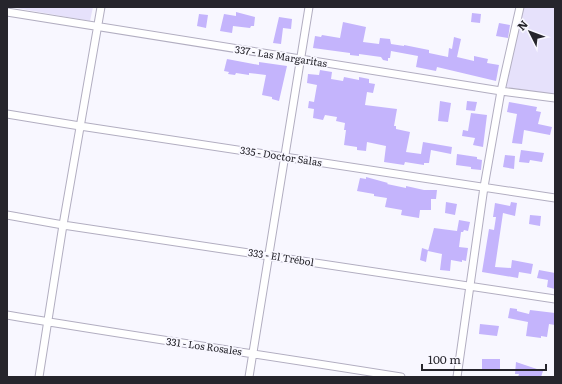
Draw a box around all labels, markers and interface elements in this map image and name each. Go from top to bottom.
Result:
north arrow [510,12,550,52]
text: N [513,16,531,33]
street label: 337 - Las Margaritas [234,41,329,70]
street label: 335 - Doctor Salas [239,142,323,169]
street label: 333 - El Trébol [247,244,316,269]
street label: 331 - Los Rosales [165,333,243,358]
scale bar [422,346,546,372]
text: 100 m [428,350,461,368]

